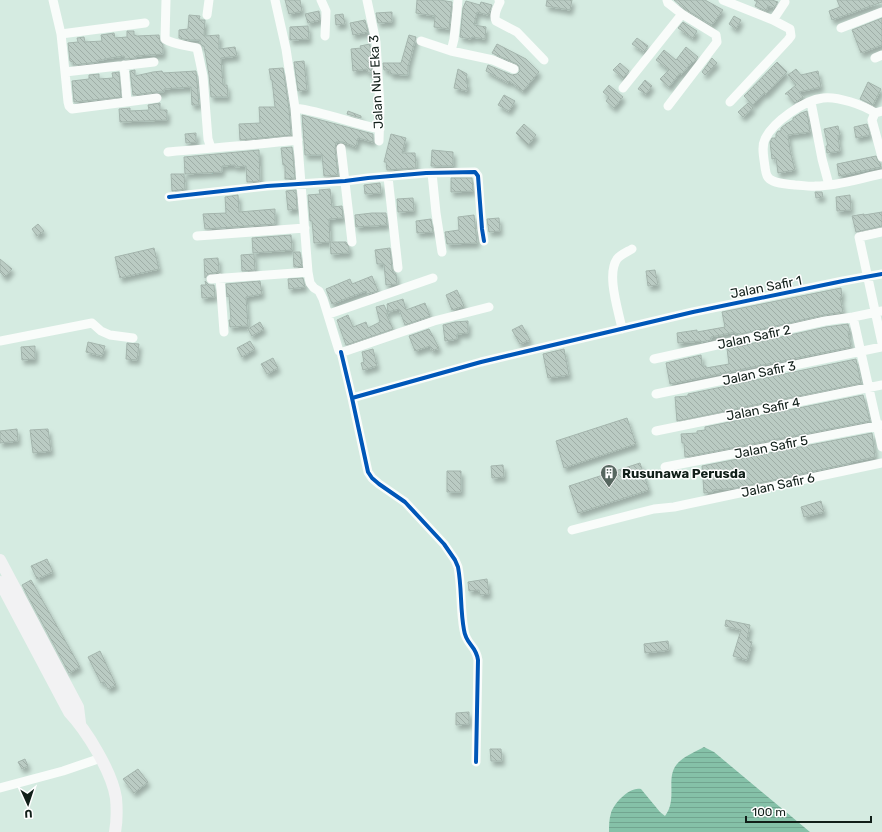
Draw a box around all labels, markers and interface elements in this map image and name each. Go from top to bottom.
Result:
street label: Jalan Nur Eka 3 [366,34,386,129]
street label: Jalan Safir 1 [729,273,803,301]
street label: Jalan Safir 2 [716,322,792,352]
street label: Jalan Safir 3 [721,358,797,388]
street label: Jalan Safir 4 [725,394,801,424]
street label: Jalan Safir 5 [733,432,809,461]
building icon: Rusunawa Perusda [599,463,619,488]
place label: Rusunawa Perusda [622,466,746,481]
street label: Jalan Safir 6 [740,470,816,500]
north arrow [8,784,48,824]
scale bar [746,798,871,824]
text: 100 m [752,805,786,819]
text: U [24,807,33,820]

